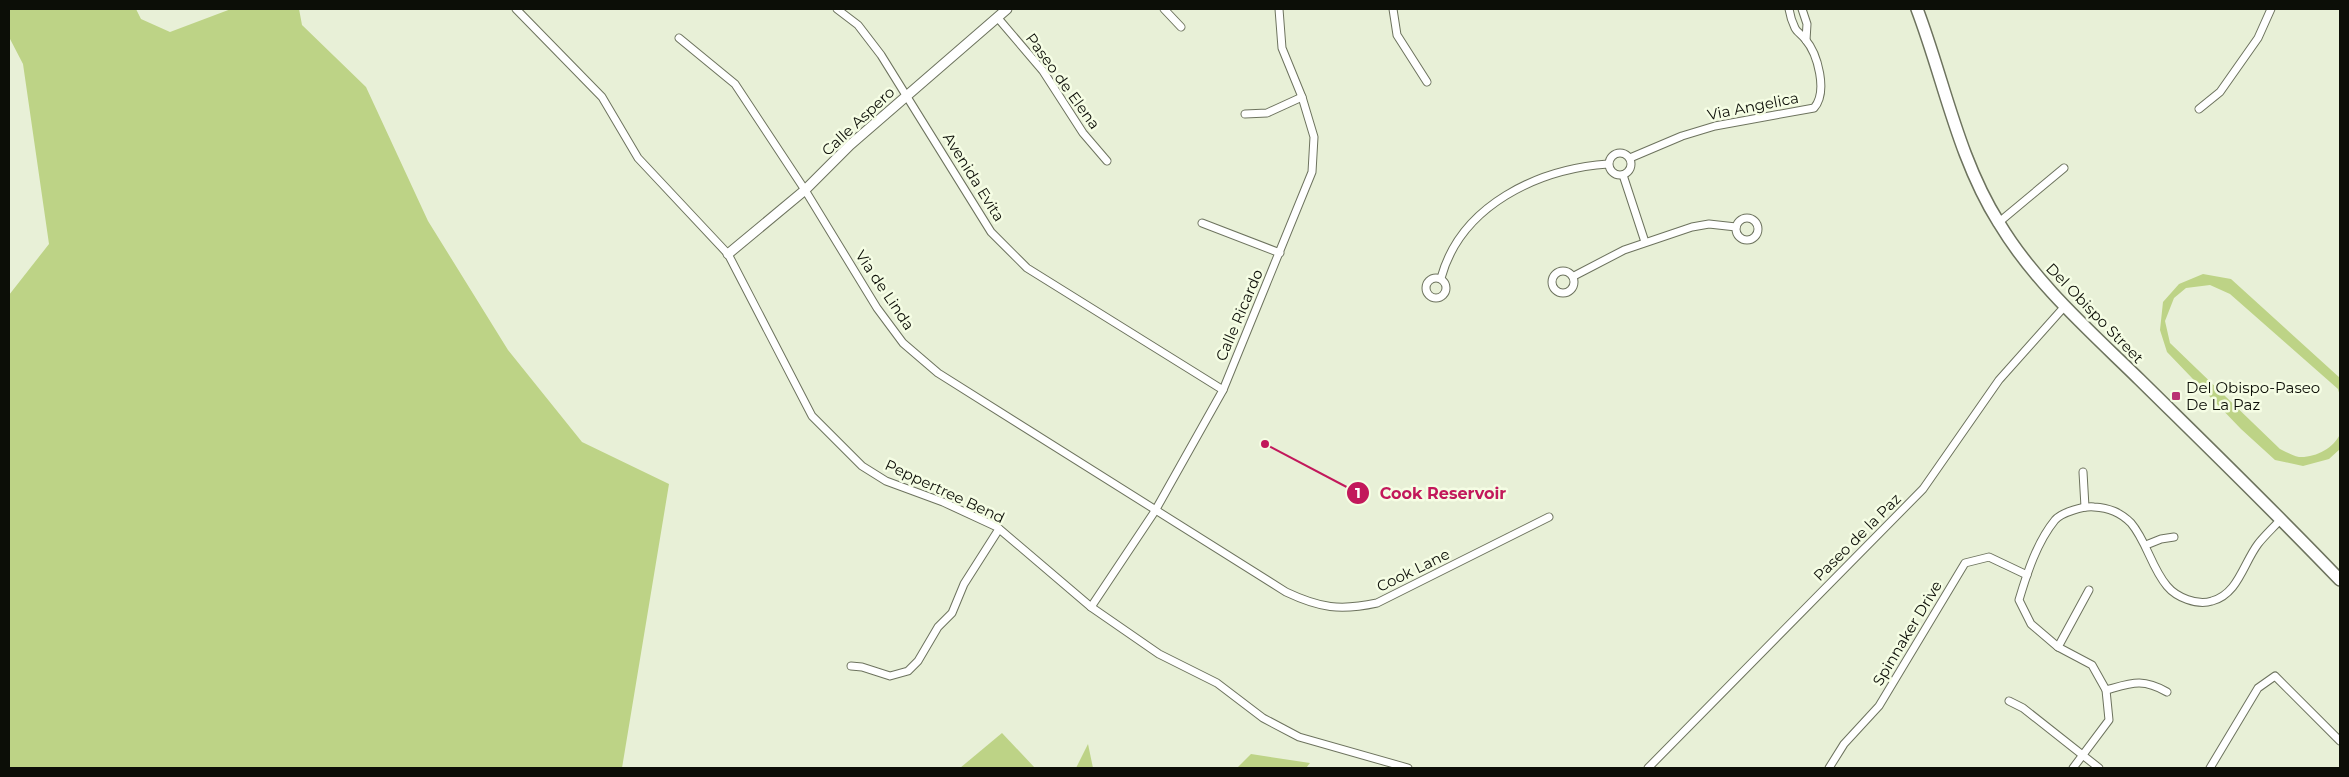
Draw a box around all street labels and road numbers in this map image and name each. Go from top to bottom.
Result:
street label: Paseo de Elena [1022,29,1104,133]
street label: Calle Aspero [818,82,898,160]
street label: Via Angelica [1706,88,1800,124]
street label: Avenida Evita [939,129,1009,225]
street label: Via de Linda [851,246,919,334]
street label: Del Obispo Street [2042,259,2148,367]
street label: Calle Ricardo [1211,266,1267,364]
street label: Peppertree Bend [882,455,1008,527]
street label: Paseo de la Paz [1809,489,1905,585]
street label: Cook Lane [1373,544,1453,596]
street label: Spinnaker Drive [1868,577,1946,689]

